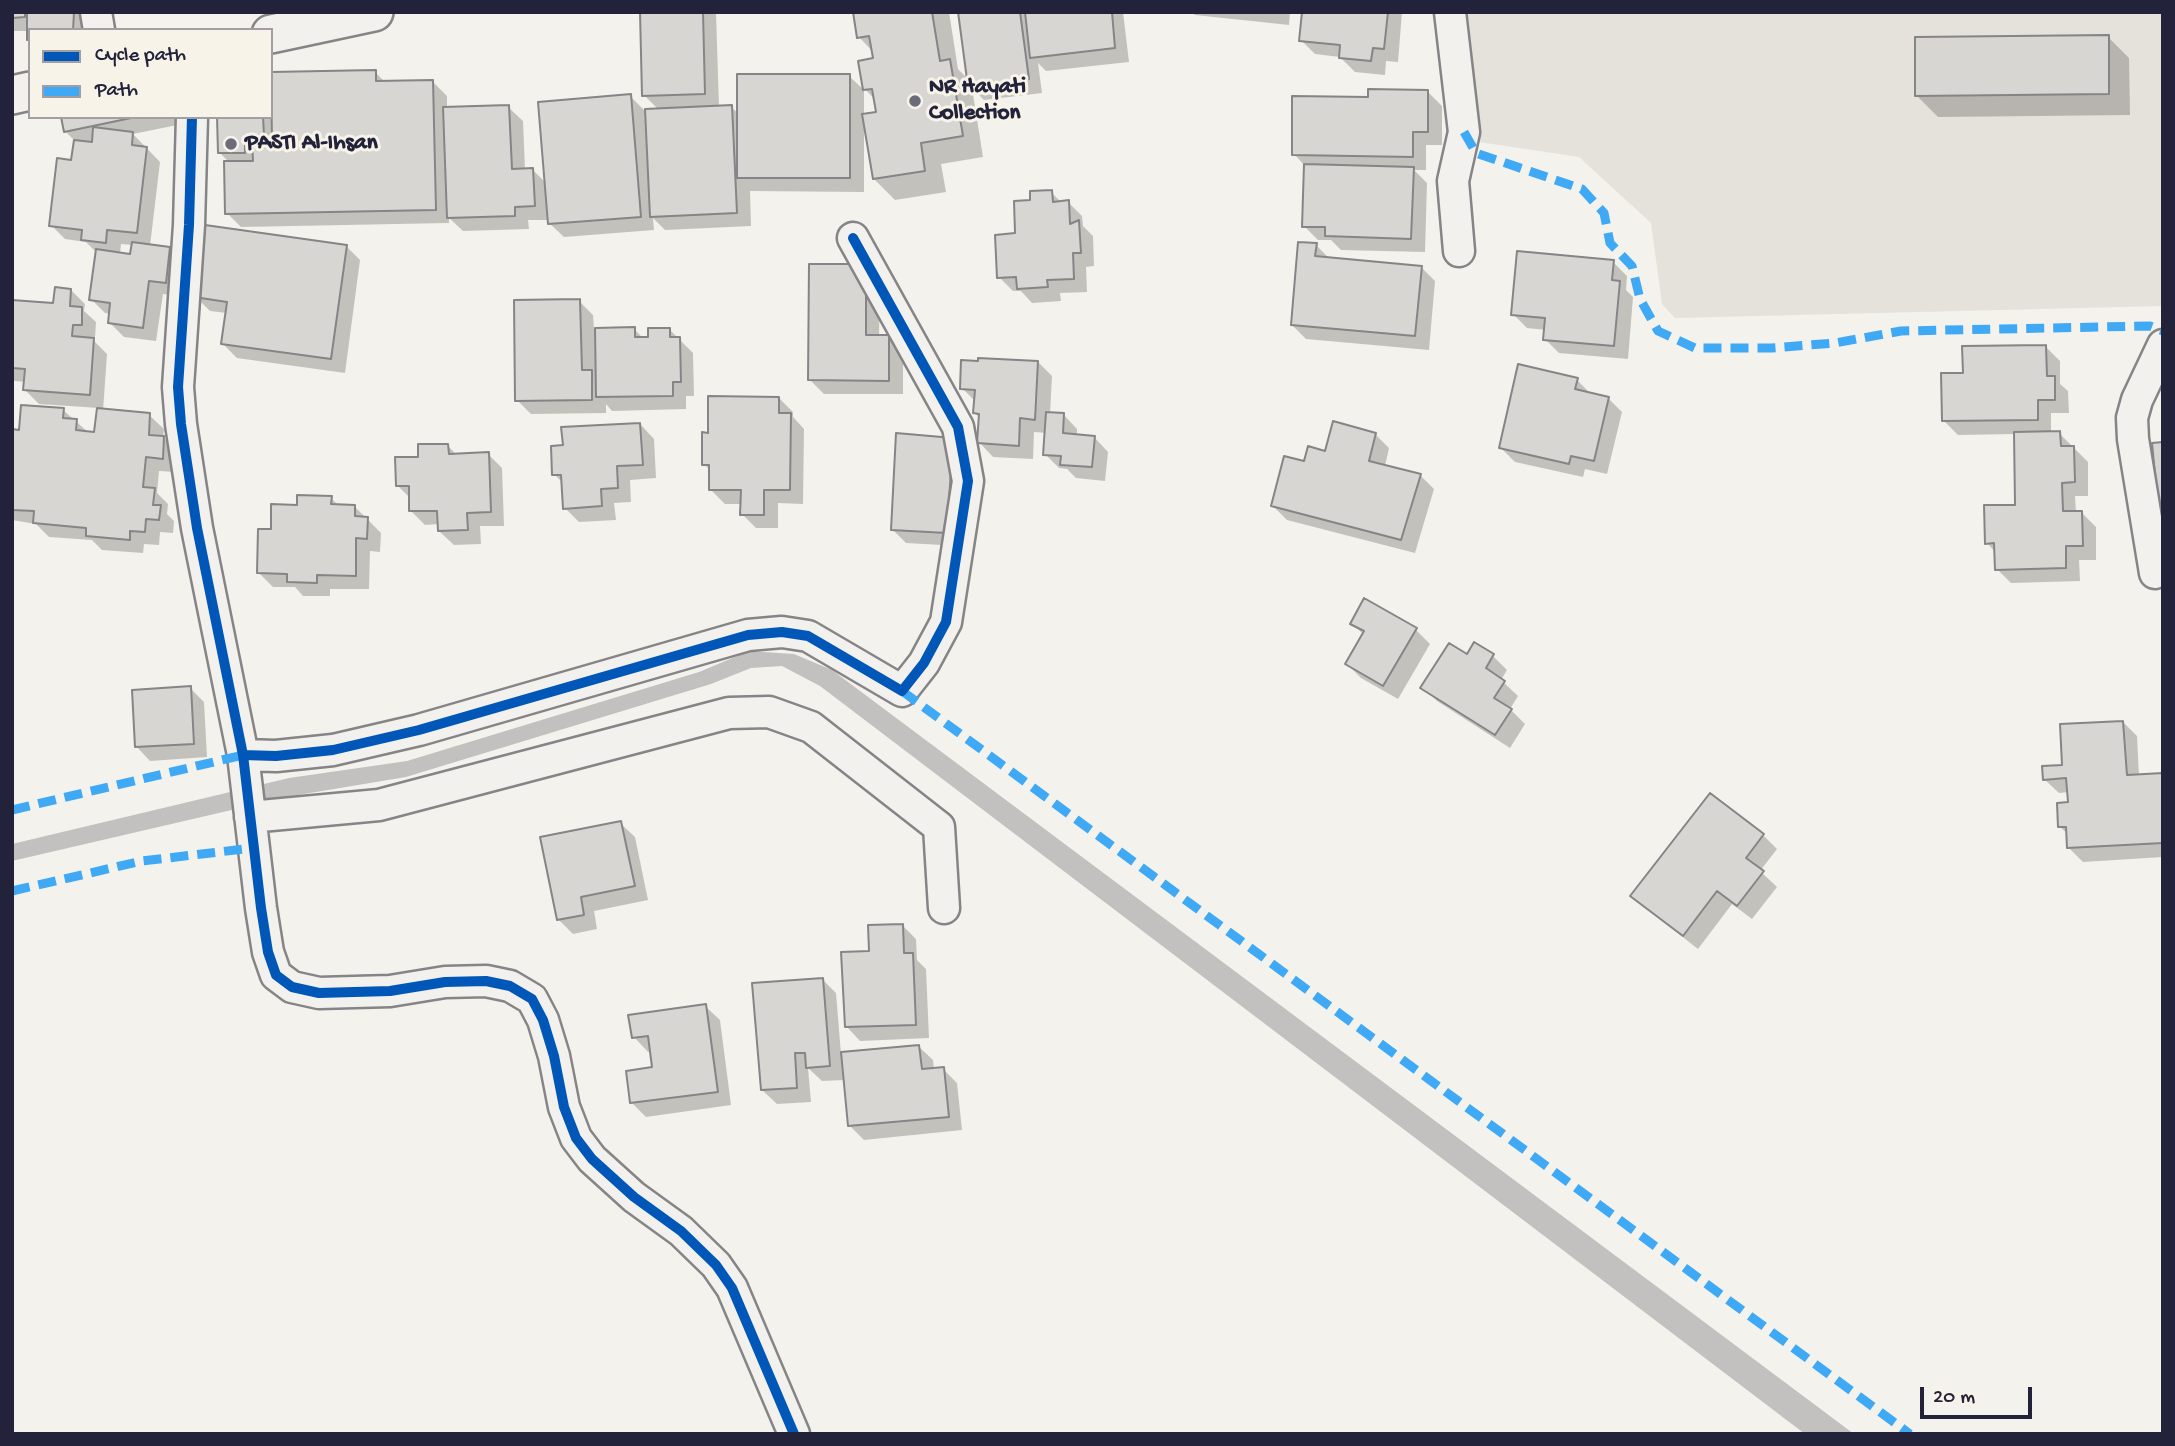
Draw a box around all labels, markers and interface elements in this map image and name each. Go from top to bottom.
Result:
legend [28,28,273,119]
text: Cycle path [95,44,186,69]
place label: NR Hayati Collection [929,74,1026,128]
text: Path [95,79,138,104]
marker: NR Hayati Collection [907,93,923,109]
place label: PASTI Al-Ihsan [245,130,378,158]
marker: PASTI Al-Ihsan [223,136,239,152]
scale bar [1923,1372,2035,1416]
text: 20 m [1933,1386,1975,1411]

